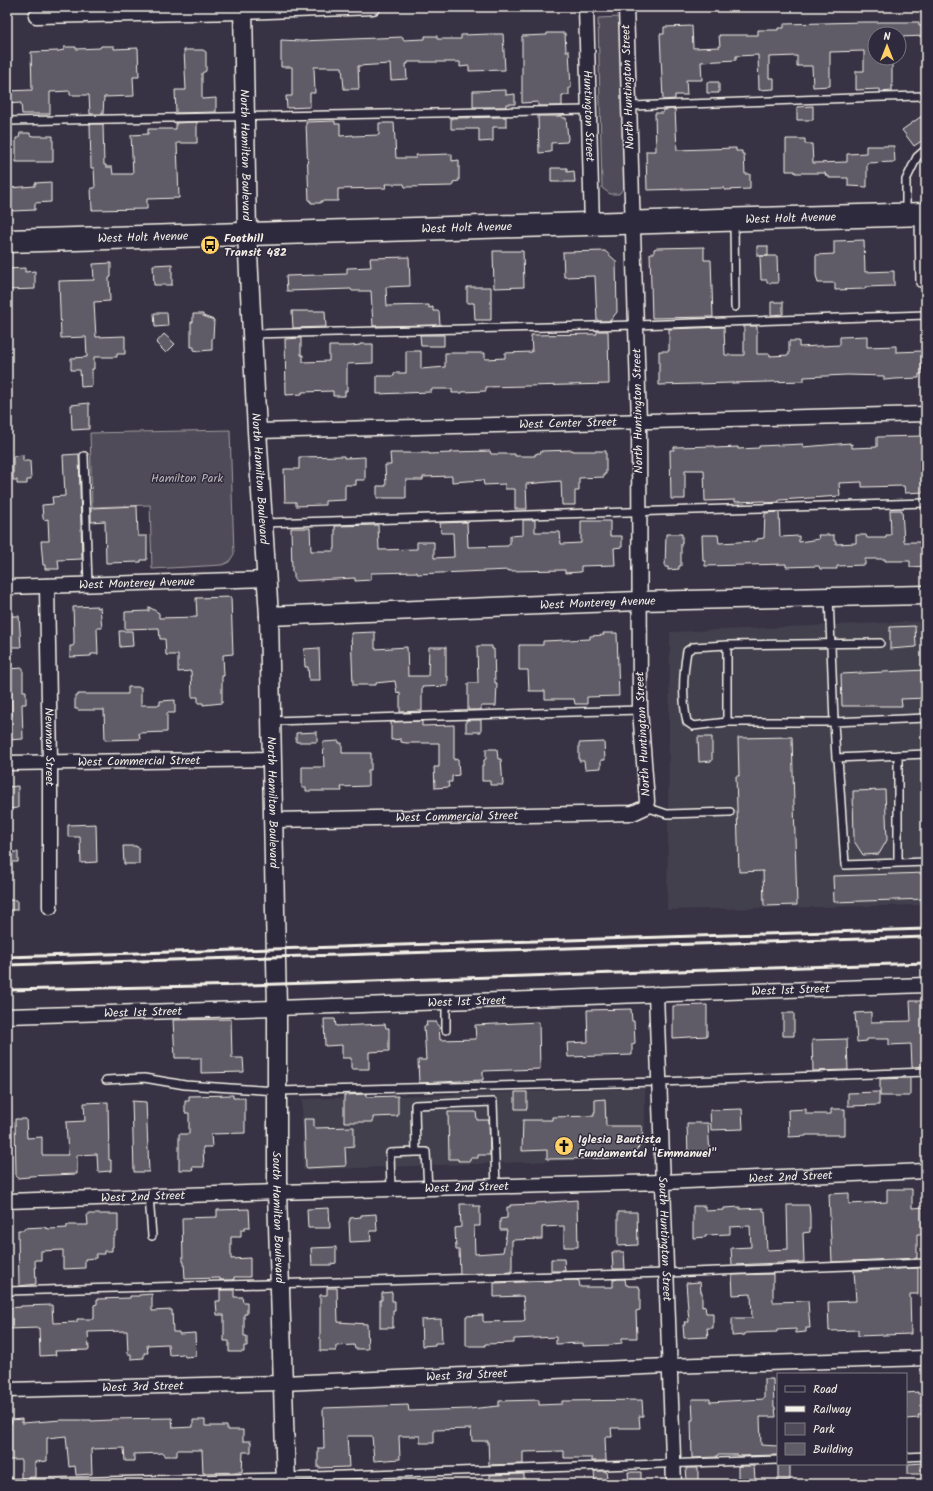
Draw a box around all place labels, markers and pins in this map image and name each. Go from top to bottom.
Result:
place label: Foothill Transit 482 [224,229,287,262]
bus stop icon: Foothill Transit 482 [199,234,221,256]
place label: Iglesia Bautista Fundamental "Emmanuel" [578,1130,717,1163]
church icon: Iglesia Bautista Fundamental "Emmanuel" [553,1135,575,1157]

